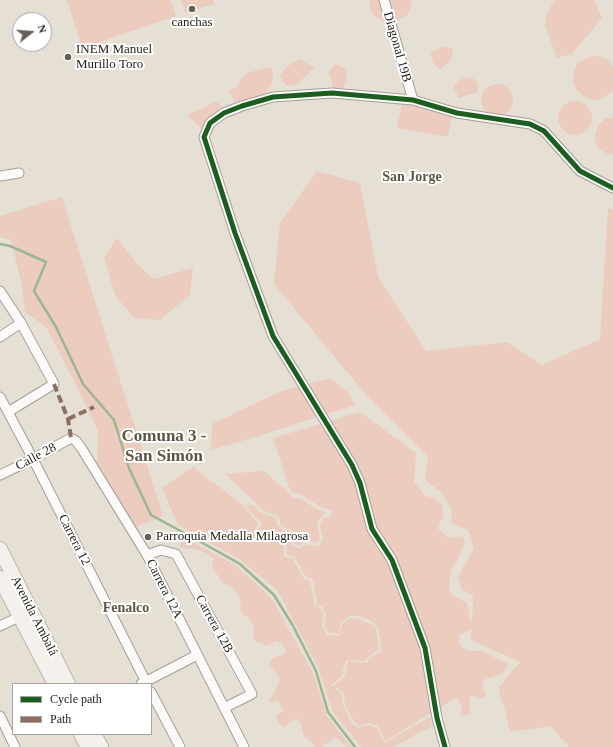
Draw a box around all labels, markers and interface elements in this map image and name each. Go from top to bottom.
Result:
marker: canchas [187,4,197,14]
street label: Diagonal 19B [380,10,414,84]
north arrow [12,12,52,52]
place label: canchas [171,15,213,31]
text: N [36,23,49,34]
place label: INEM Manuel Murillo Toro [76,42,152,73]
marker: INEM Manuel Murillo Toro [63,52,73,62]
district label: San Jorge [382,169,442,185]
district label: Comuna 3 - San Simón [121,427,207,467]
street label: Calle 28 [13,440,59,474]
street label: Carrera 12 [55,512,93,568]
place label: Parroquia Medalla Milagrosa [156,529,308,545]
marker: Parroquia Medalla Milagrosa [143,532,153,542]
street label: Carrera 12A [142,557,186,621]
street label: Avenida Ambalá [7,573,61,659]
street label: Carrera 12B [192,592,236,656]
district label: Fenalco [103,600,149,616]
legend [12,683,152,735]
text: Cycle path [50,692,102,706]
text: Path [50,712,71,726]

